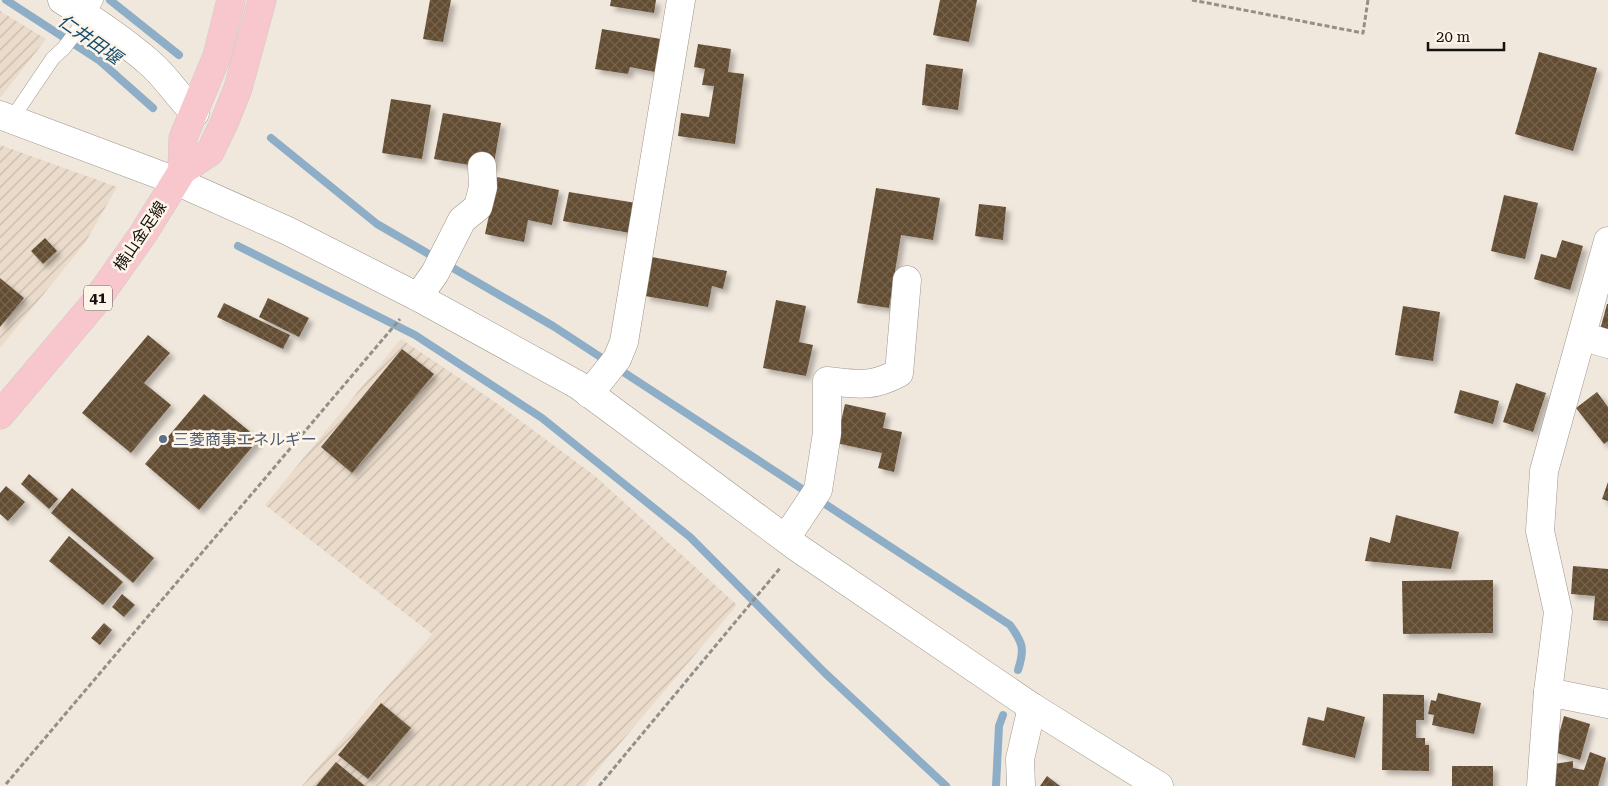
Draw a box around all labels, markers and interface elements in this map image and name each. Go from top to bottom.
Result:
water label: 仁井田堰 [54,10,128,70]
scale bar [1428,20,1504,52]
text: 20 m [1436,28,1471,46]
street label: 横山金足線 [110,198,170,274]
road number: 41 [84,286,112,310]
place label: 三菱商事エネルギー [173,430,317,449]
marker: 三菱商事エネルギー [157,433,169,445]

